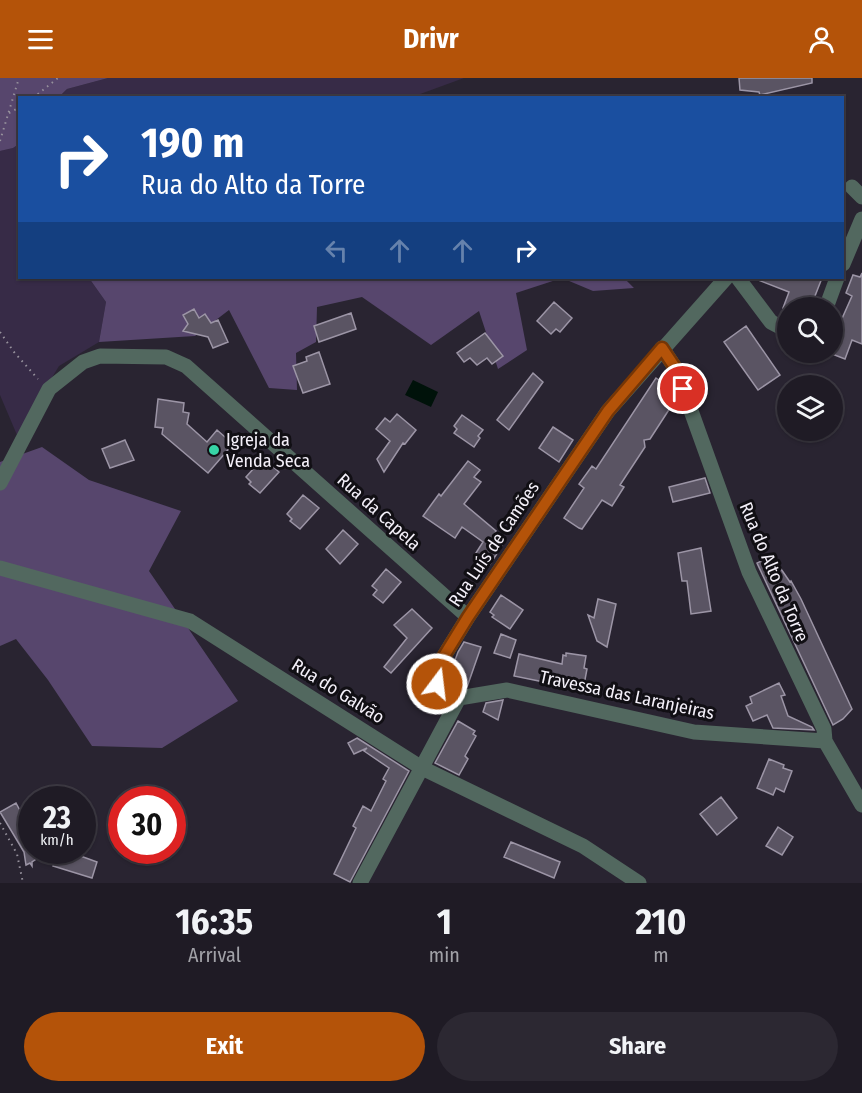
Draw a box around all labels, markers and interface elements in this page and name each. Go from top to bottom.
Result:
icon: menu [24,23,57,56]
text: Drivr [403,23,459,55]
icon: person [805,23,838,56]
text: 190 m [141,118,244,168]
icon: right [42,120,120,198]
text: Rua do Alto da Torre [141,169,365,201]
icon: left [320,234,353,267]
icon: ahead [383,234,416,267]
icon: ahead [446,234,479,267]
icon: right [509,234,542,267]
map controls [777,297,843,441]
button: search [777,297,843,363]
pin [657,363,708,414]
icon: arrive [666,372,699,405]
button: layers [777,375,843,441]
place label: Igreja da Venda Seca [226,429,310,472]
marker: Igreja da Venda Seca [207,443,221,457]
street label: Rua da Capela [333,469,425,555]
street label: Rua Luís de Camões [444,477,544,611]
street label: Rua do Alto da Torre [735,499,813,645]
position arrow [405,652,469,716]
street label: Rua do Galvão [288,654,388,728]
street label: Travessa das Laranjeiras [538,666,717,724]
speed limit sign: 30 [108,786,186,864]
text: 23 [43,800,71,836]
text: km/h [40,831,74,849]
text: 16:35 [176,900,253,944]
text: 1 [437,900,452,944]
text: 210 [635,900,686,944]
text: Arrival [188,943,241,967]
text: min [429,943,460,967]
text: m [653,943,669,967]
button: Exit [24,1012,425,1081]
button: Share [437,1012,838,1081]

